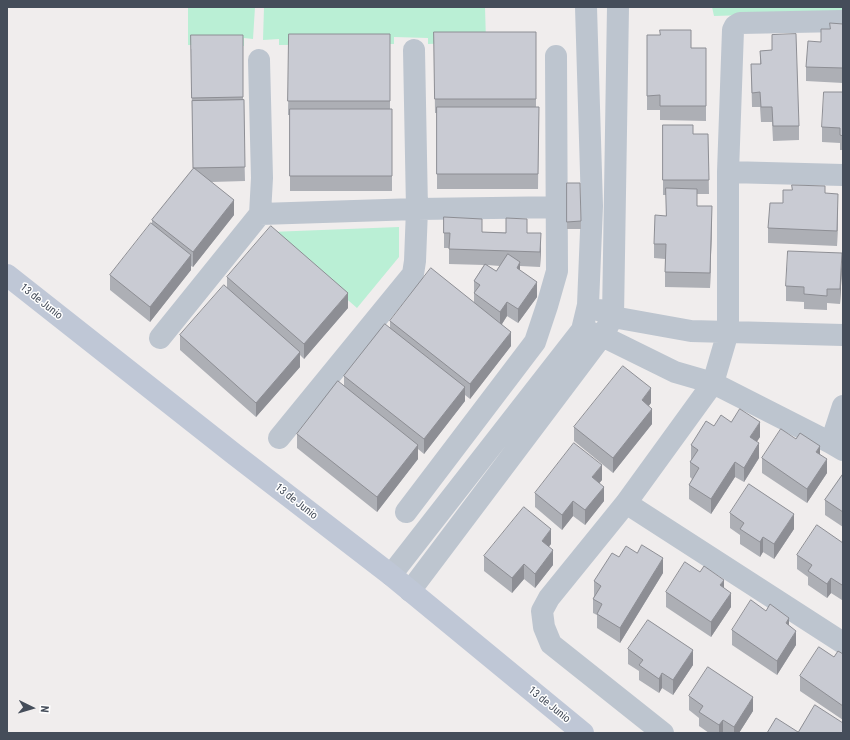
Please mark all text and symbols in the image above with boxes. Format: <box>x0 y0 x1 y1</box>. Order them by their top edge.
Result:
street label: 13 de Junio <box>17 281 65 323</box>
street label: 13 de Junio <box>272 481 320 523</box>
street label: 13 de Junio <box>525 684 573 726</box>
north arrow <box>12 688 52 728</box>
text: N <box>38 705 51 713</box>

